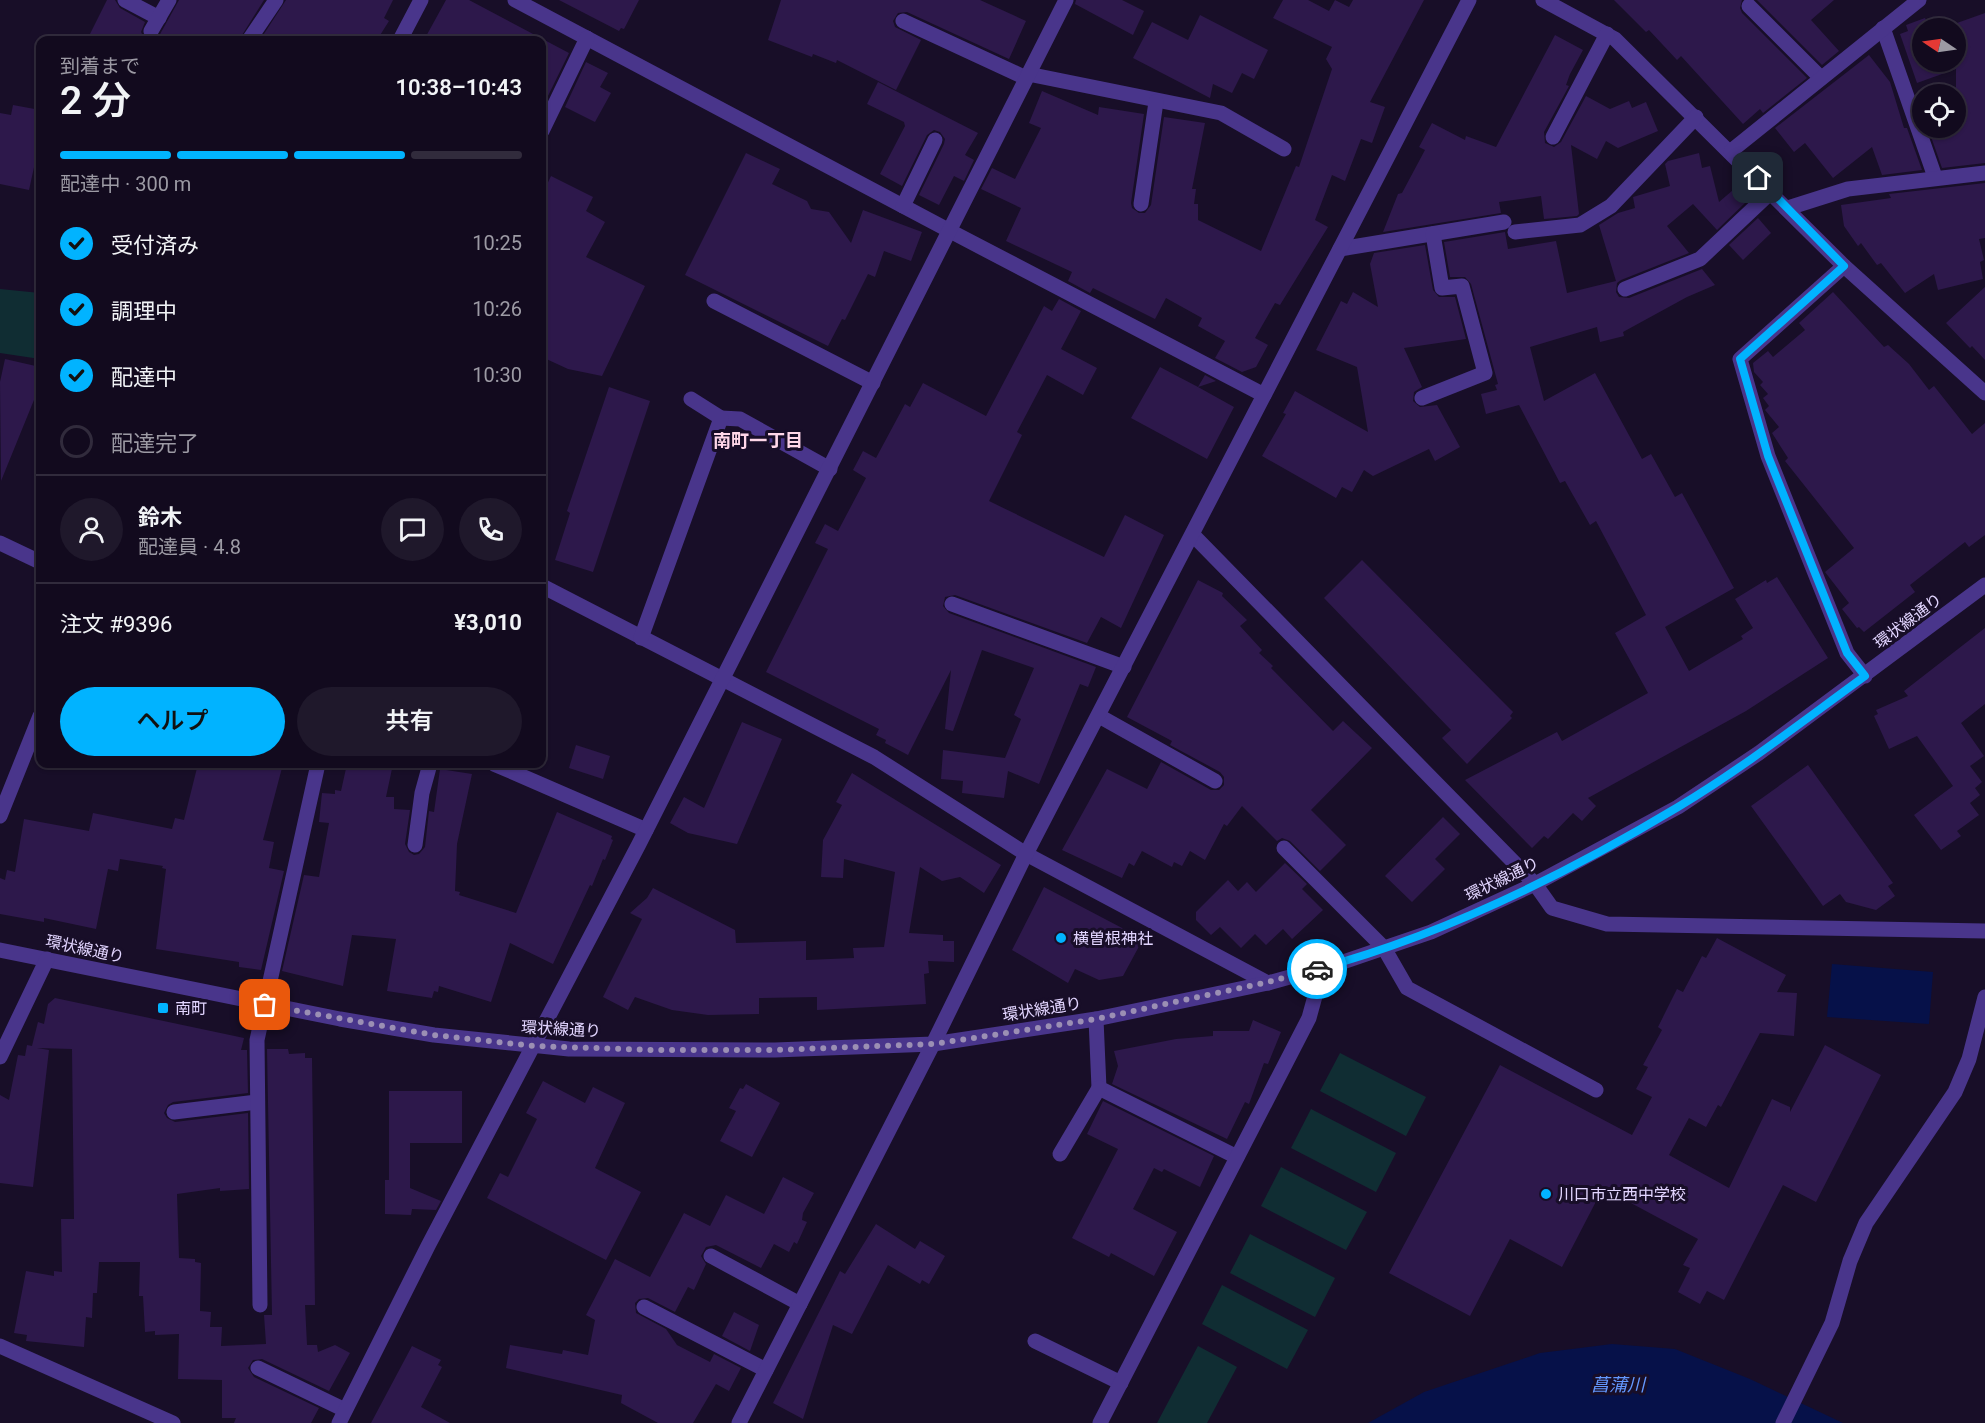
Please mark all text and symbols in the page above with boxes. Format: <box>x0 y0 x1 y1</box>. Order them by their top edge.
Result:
north arrow <box>1912 18 1966 72</box>
map controls <box>1912 18 1966 138</box>
text: 到着まで <box>60 54 140 78</box>
text: 10:38–10:43 <box>395 75 522 100</box>
text: 2 分 <box>60 78 131 124</box>
button: locate <box>1912 84 1966 138</box>
pin <box>1732 152 1783 203</box>
icon: home <box>1741 161 1774 194</box>
text: 配達中 · 300 m <box>60 172 191 196</box>
icon: check <box>60 227 93 260</box>
text: 10:25 <box>472 231 522 255</box>
text: 受付済み <box>111 233 199 258</box>
icon: check <box>60 293 93 326</box>
text: 10:26 <box>472 297 522 321</box>
text: 調理中 <box>111 299 177 324</box>
icon: check <box>60 359 93 392</box>
text: 10:30 <box>472 363 522 387</box>
text: 配達中 <box>111 365 177 390</box>
district label: 南町一丁目 <box>713 430 803 451</box>
text: 配達完了 <box>111 431 199 456</box>
button: person <box>60 498 123 561</box>
button: chat <box>381 498 444 561</box>
button: phone <box>459 498 522 561</box>
text: 鈴木 <box>138 505 182 530</box>
text: 配達員 · 4.8 <box>138 535 241 559</box>
street label: 環状線通り <box>1870 589 1946 653</box>
text: ¥3,010 <box>454 610 522 635</box>
text: 注文 #9396 <box>60 612 172 637</box>
button: ヘルプ <box>60 687 285 756</box>
button: 共有 <box>297 687 522 756</box>
street label: 環状線通り <box>1462 853 1542 905</box>
place label: 横曽根神社 <box>1073 929 1153 948</box>
street label: 環状線通り <box>44 931 126 967</box>
marker: 横曽根神社 <box>1054 931 1068 945</box>
courier <box>1287 939 1347 999</box>
icon: car <box>1301 953 1334 986</box>
pin <box>239 979 290 1030</box>
icon: bag <box>248 988 281 1021</box>
street label: 環状線通り <box>1001 993 1083 1025</box>
place label: 南町 <box>175 999 207 1018</box>
marker: 南町 <box>156 1001 170 1015</box>
street label: 環状線通り <box>521 1017 601 1041</box>
place label: 川口市立西中学校 <box>1558 1185 1686 1204</box>
marker: 川口市立西中学校 <box>1539 1187 1553 1201</box>
water label: 菖蒲川 <box>1591 1374 1647 1395</box>

